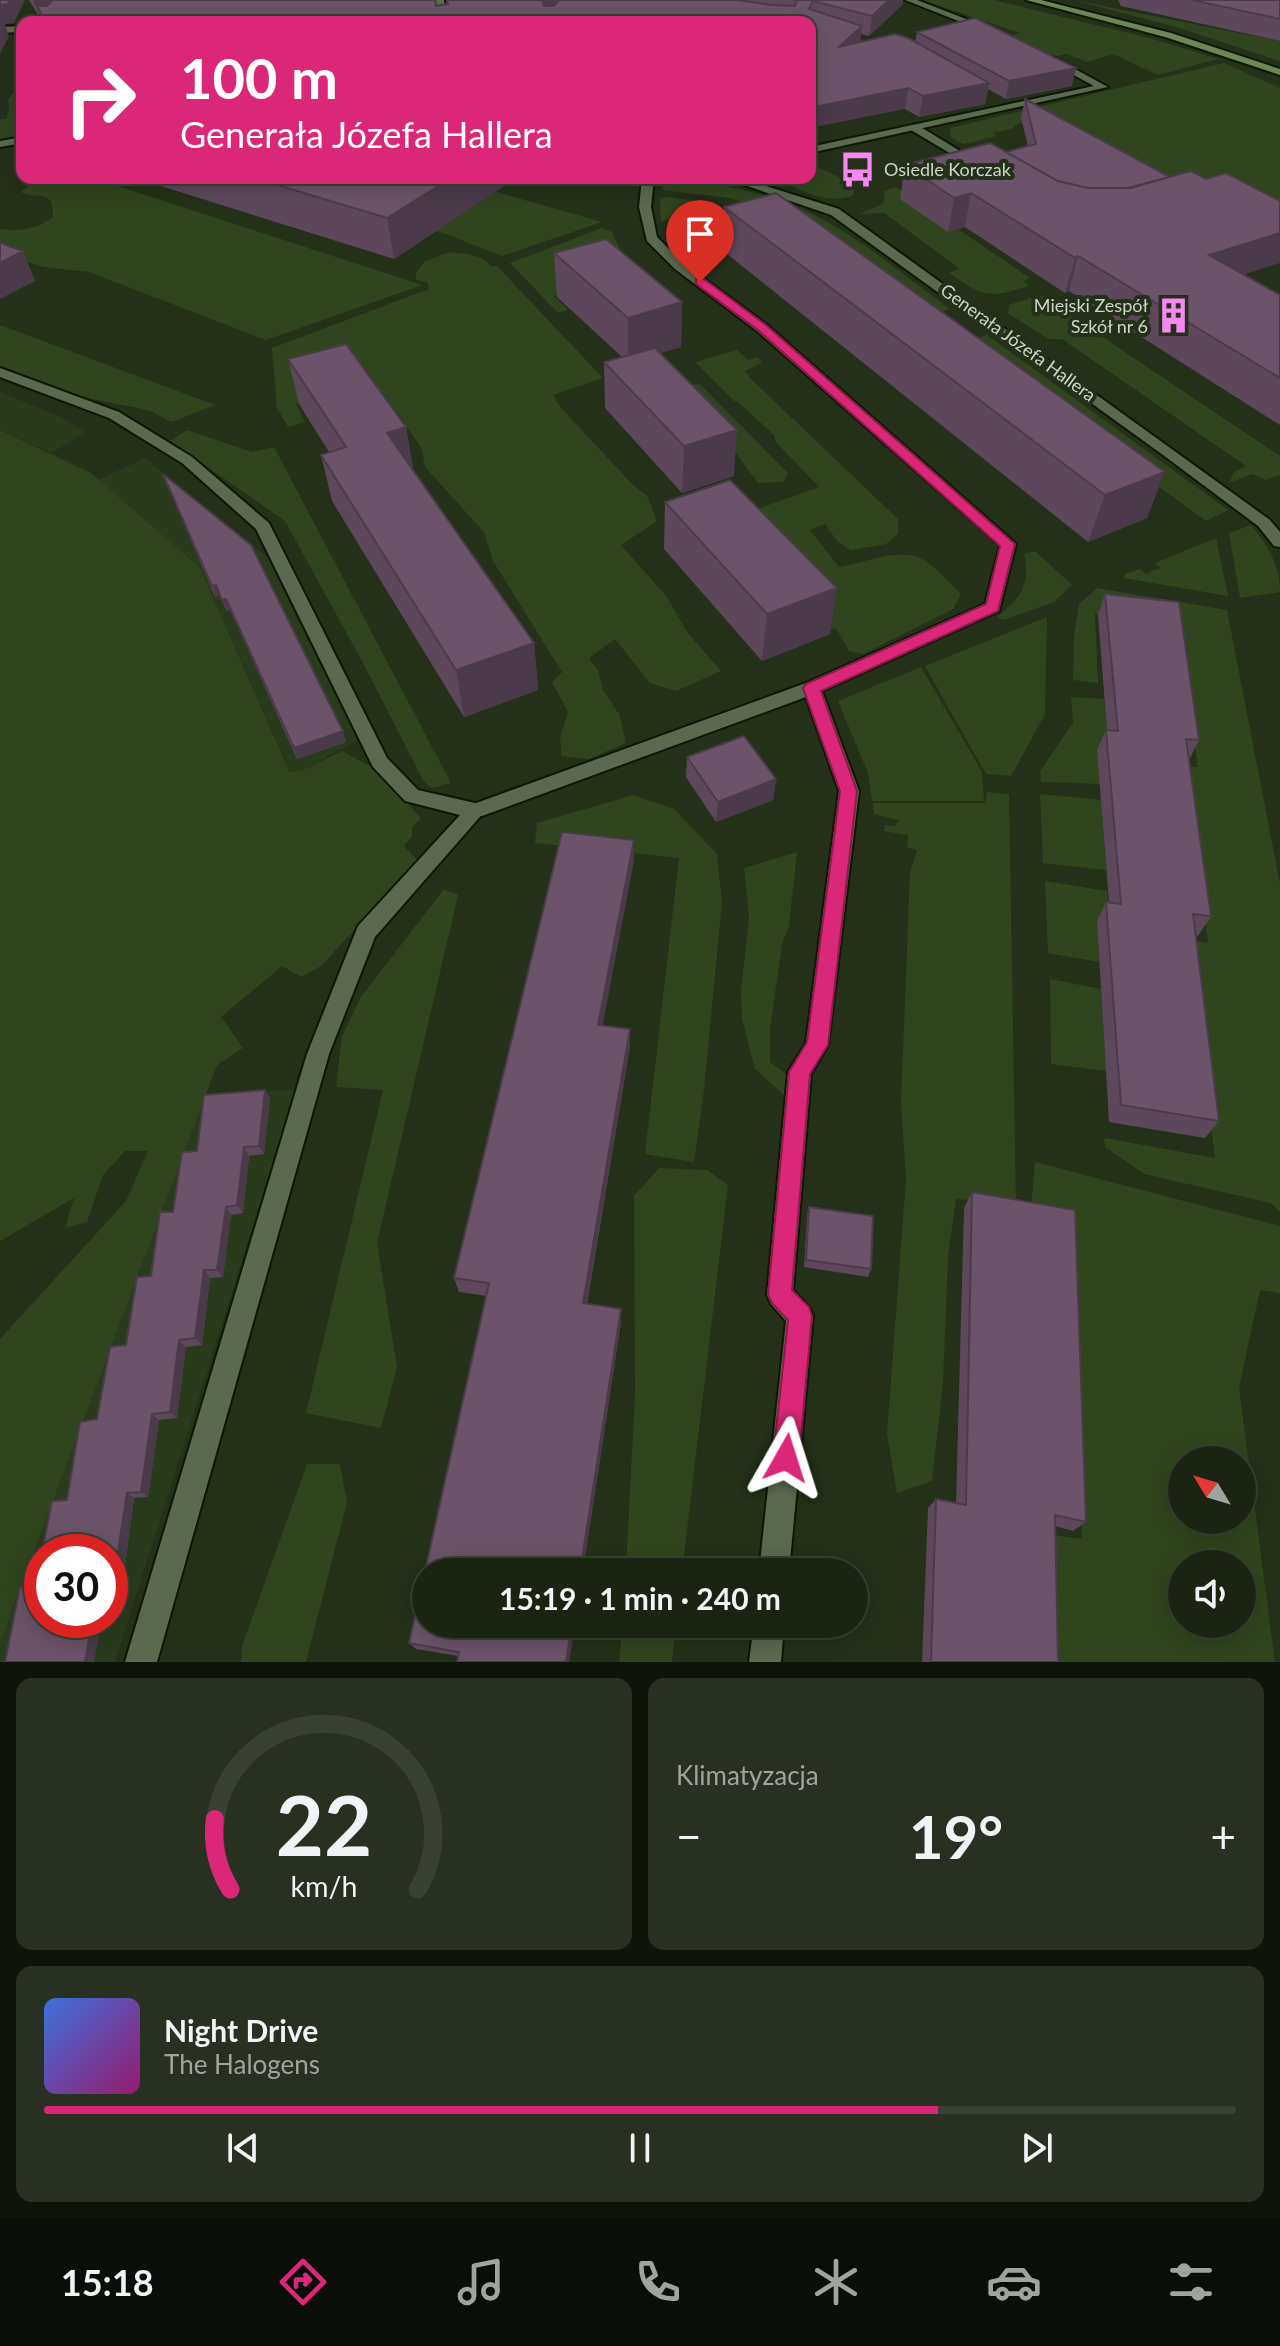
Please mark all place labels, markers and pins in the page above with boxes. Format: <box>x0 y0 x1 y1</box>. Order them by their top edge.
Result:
bus stop icon: Osiedle Korczak <box>839 151 877 189</box>
place label: Osiedle Korczak <box>884 158 1012 180</box>
pin <box>666 200 734 282</box>
place label: Miejski Zespół Szkół nr 6 <box>1034 294 1148 337</box>
building icon: Miejski Zespół Szkół nr 6 <box>1155 297 1193 335</box>

